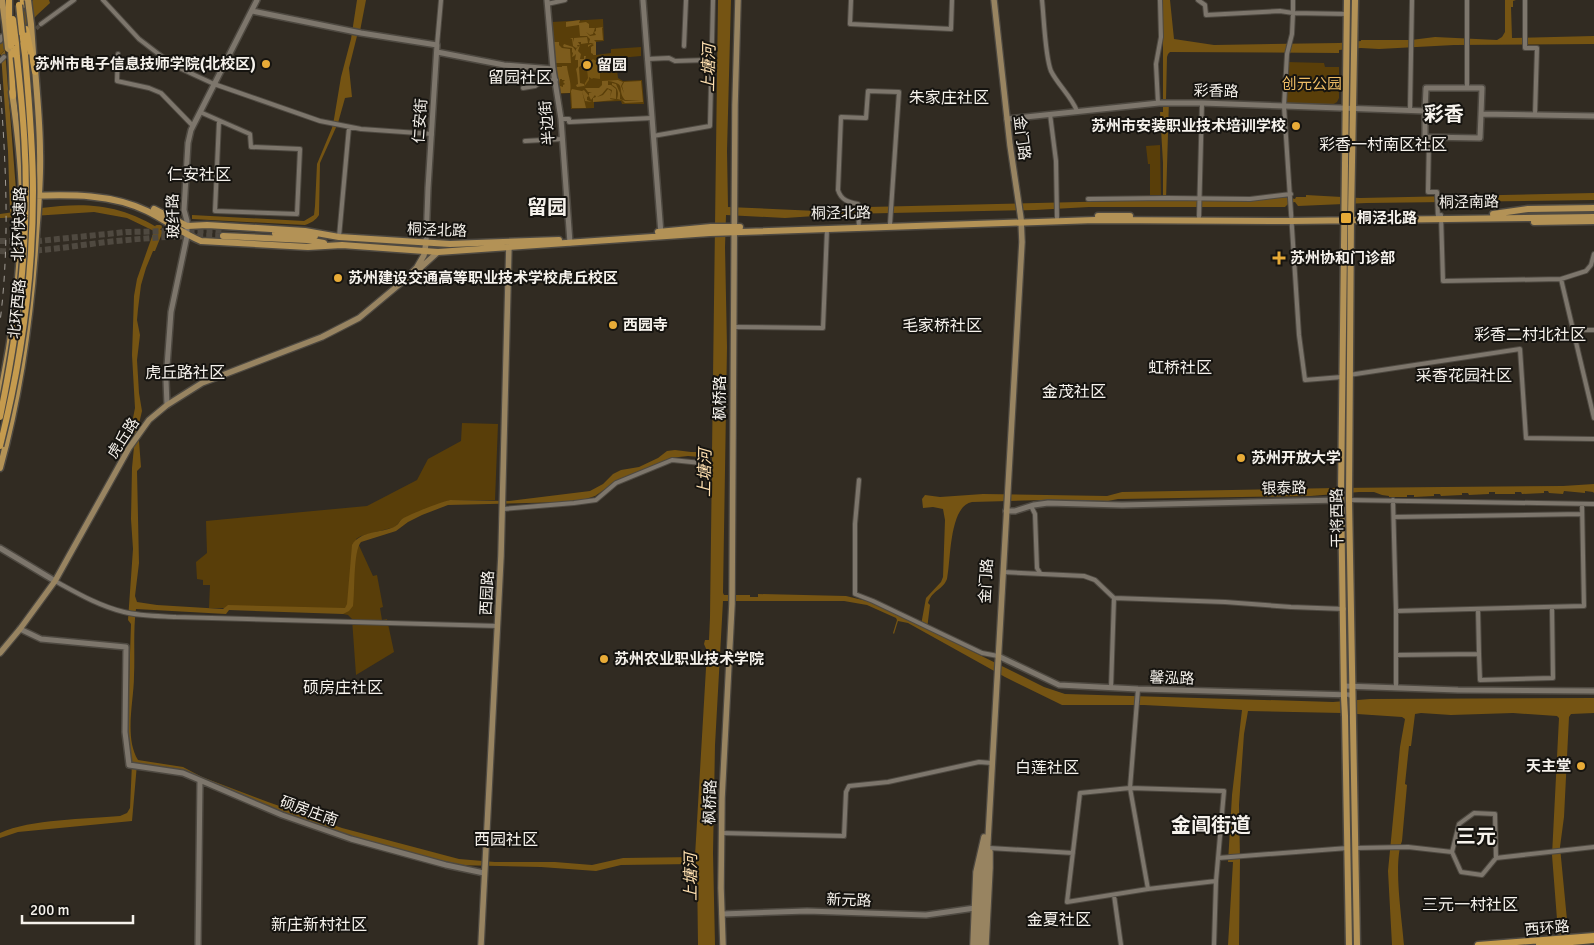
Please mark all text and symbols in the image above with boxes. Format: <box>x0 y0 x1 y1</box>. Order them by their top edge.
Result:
water label: 上塘河 <box>699 41 719 92</box>
place label: 苏州市电子信息技师学院(北校区) <box>35 55 256 73</box>
place label: 留园 <box>597 56 627 74</box>
marker: 苏州市电子信息技师学院(北校区) <box>260 58 272 70</box>
marker: 留园 <box>581 59 593 71</box>
district label: 留园社区 <box>488 68 552 88</box>
park label: 创元公园 <box>1282 75 1342 93</box>
street label: 彩香路 <box>1193 82 1239 100</box>
district label: 朱家庄社区 <box>909 88 989 108</box>
street label: 仁安街 <box>409 98 431 144</box>
street label: 半边街 <box>536 100 558 146</box>
district label: 彩香 <box>1424 102 1464 127</box>
street label: 金门路 <box>1010 115 1034 161</box>
place label: 苏州市安装职业技术培训学校 <box>1091 117 1286 135</box>
marker: 苏州市安装职业技术培训学校 <box>1290 120 1302 132</box>
district label: 彩香一村南区社区 <box>1319 135 1447 155</box>
district label: 仁安社区 <box>167 165 231 185</box>
street label: 北环快速路 <box>9 186 29 262</box>
street label: 桐泾南路 <box>1439 192 1499 212</box>
street label: 玻纤路 <box>164 193 182 239</box>
district label: 留园 <box>527 195 567 220</box>
street label: 桐泾北路 <box>811 203 871 223</box>
place label: 桐泾北路 <box>1357 209 1417 227</box>
marker: 桐泾北路 <box>1339 211 1353 225</box>
street label: 桐泾北路 <box>407 220 467 240</box>
place label: 苏州协和门诊部 <box>1290 249 1395 267</box>
marker: 苏州协和门诊部 <box>1272 251 1286 265</box>
place label: 苏州建设交通高等职业技术学校虎丘校区 <box>348 269 618 287</box>
marker: 苏州建设交通高等职业技术学校虎丘校区 <box>332 272 344 284</box>
street label: 北环西路 <box>5 278 29 340</box>
place label: 西园寺 <box>623 316 668 334</box>
district label: 毛家桥社区 <box>902 316 982 336</box>
marker: 西园寺 <box>607 319 619 331</box>
district label: 彩香二村北社区 <box>1474 325 1586 345</box>
district label: 虹桥社区 <box>1148 358 1212 378</box>
district label: 虎丘路社区 <box>145 363 225 383</box>
district label: 采香花园社区 <box>1416 366 1512 386</box>
street label: 枫桥路 <box>711 375 729 421</box>
district label: 金茂社区 <box>1042 382 1106 402</box>
street label: 虎丘路 <box>103 414 143 462</box>
water label: 上塘河 <box>695 446 715 497</box>
place label: 苏州开放大学 <box>1251 449 1341 467</box>
marker: 苏州开放大学 <box>1235 452 1247 464</box>
street label: 银泰路 <box>1261 479 1307 497</box>
street label: 干将西路 <box>1327 488 1347 548</box>
street label: 金门路 <box>976 558 996 604</box>
street label: 西园路 <box>477 570 497 616</box>
place label: 苏州农业职业技术学院 <box>614 650 764 668</box>
marker: 苏州农业职业技术学院 <box>598 653 610 665</box>
street label: 馨泓路 <box>1149 668 1195 688</box>
district label: 硕房庄社区 <box>303 678 383 698</box>
place label: 天主堂 <box>1526 757 1571 775</box>
district label: 白莲社区 <box>1015 758 1079 778</box>
marker: 天主堂 <box>1575 760 1587 772</box>
street label: 枫桥路 <box>700 779 720 825</box>
street label: 硕房庄南 <box>278 792 340 830</box>
district label: 金阊街道 <box>1171 813 1251 838</box>
district label: 三元 <box>1456 824 1496 849</box>
district label: 西园社区 <box>474 830 538 850</box>
water label: 上塘河 <box>681 850 701 901</box>
street label: 新元路 <box>826 890 872 910</box>
scale bar <box>22 892 134 924</box>
district label: 三元一村社区 <box>1422 895 1518 915</box>
text: 200 m <box>30 901 70 919</box>
district label: 金夏社区 <box>1027 910 1091 930</box>
district label: 新庄新村社区 <box>271 915 367 935</box>
street label: 西环路 <box>1524 917 1570 939</box>

